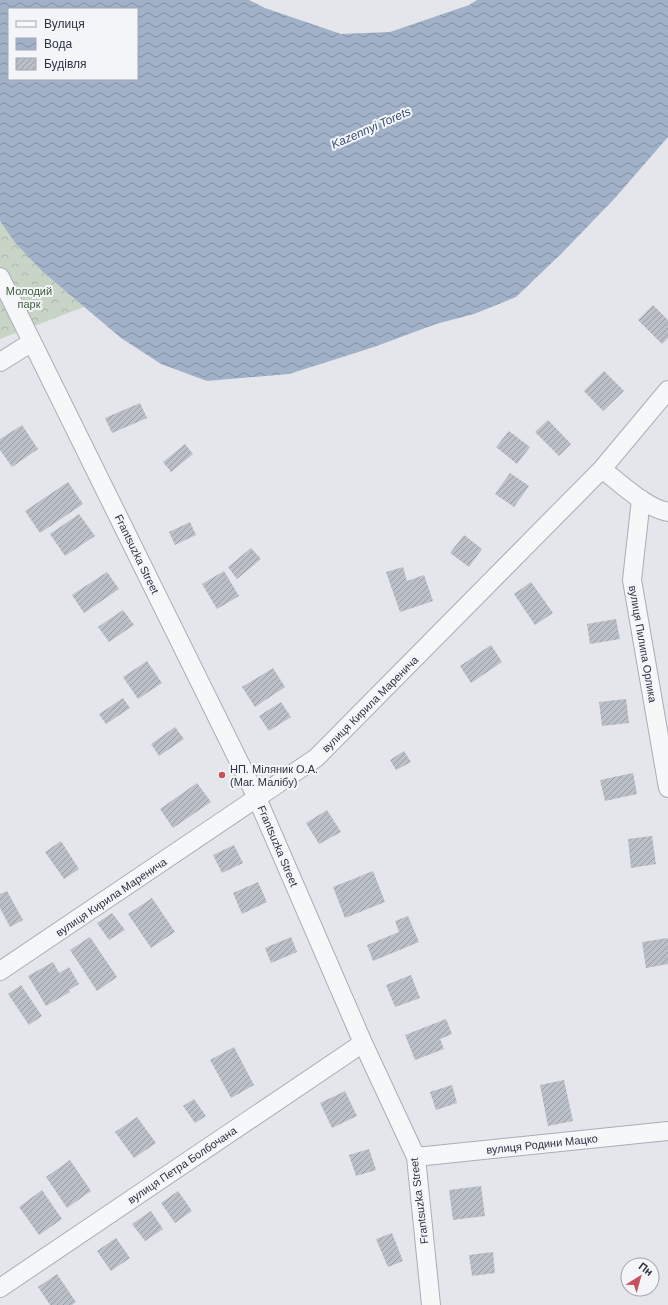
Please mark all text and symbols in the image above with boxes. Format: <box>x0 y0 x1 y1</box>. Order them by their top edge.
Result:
legend <box>8 8 138 80</box>
text: Вулиця <box>44 17 85 31</box>
text: Вода <box>44 37 72 51</box>
text: Будівля <box>44 57 86 71</box>
water label: Kazennyi Torets <box>329 104 413 152</box>
park label: Молодий парк <box>6 285 52 310</box>
street label: Frantsuzka Street <box>113 512 161 596</box>
street label: вулиця Пилипа Орлика <box>627 585 659 704</box>
street label: вулиця Кирила Маренича <box>319 653 421 755</box>
place label: НП. Міляник О.А. (Маг. Малібу) <box>230 763 318 788</box>
marker: НП. Міляник О.А. (Маг. Малібу) <box>217 770 227 780</box>
street label: Frantsuzka Street <box>256 804 300 888</box>
street label: вулиця Кирила Маренича <box>53 855 169 939</box>
street label: вулиця Петра Болбочана <box>125 1124 239 1206</box>
street label: вулиця Родини Мацко <box>486 1132 598 1156</box>
street label: Frantsuzka Street <box>408 1157 430 1245</box>
north arrow <box>620 1257 660 1297</box>
text: Пн <box>637 1260 655 1278</box>

